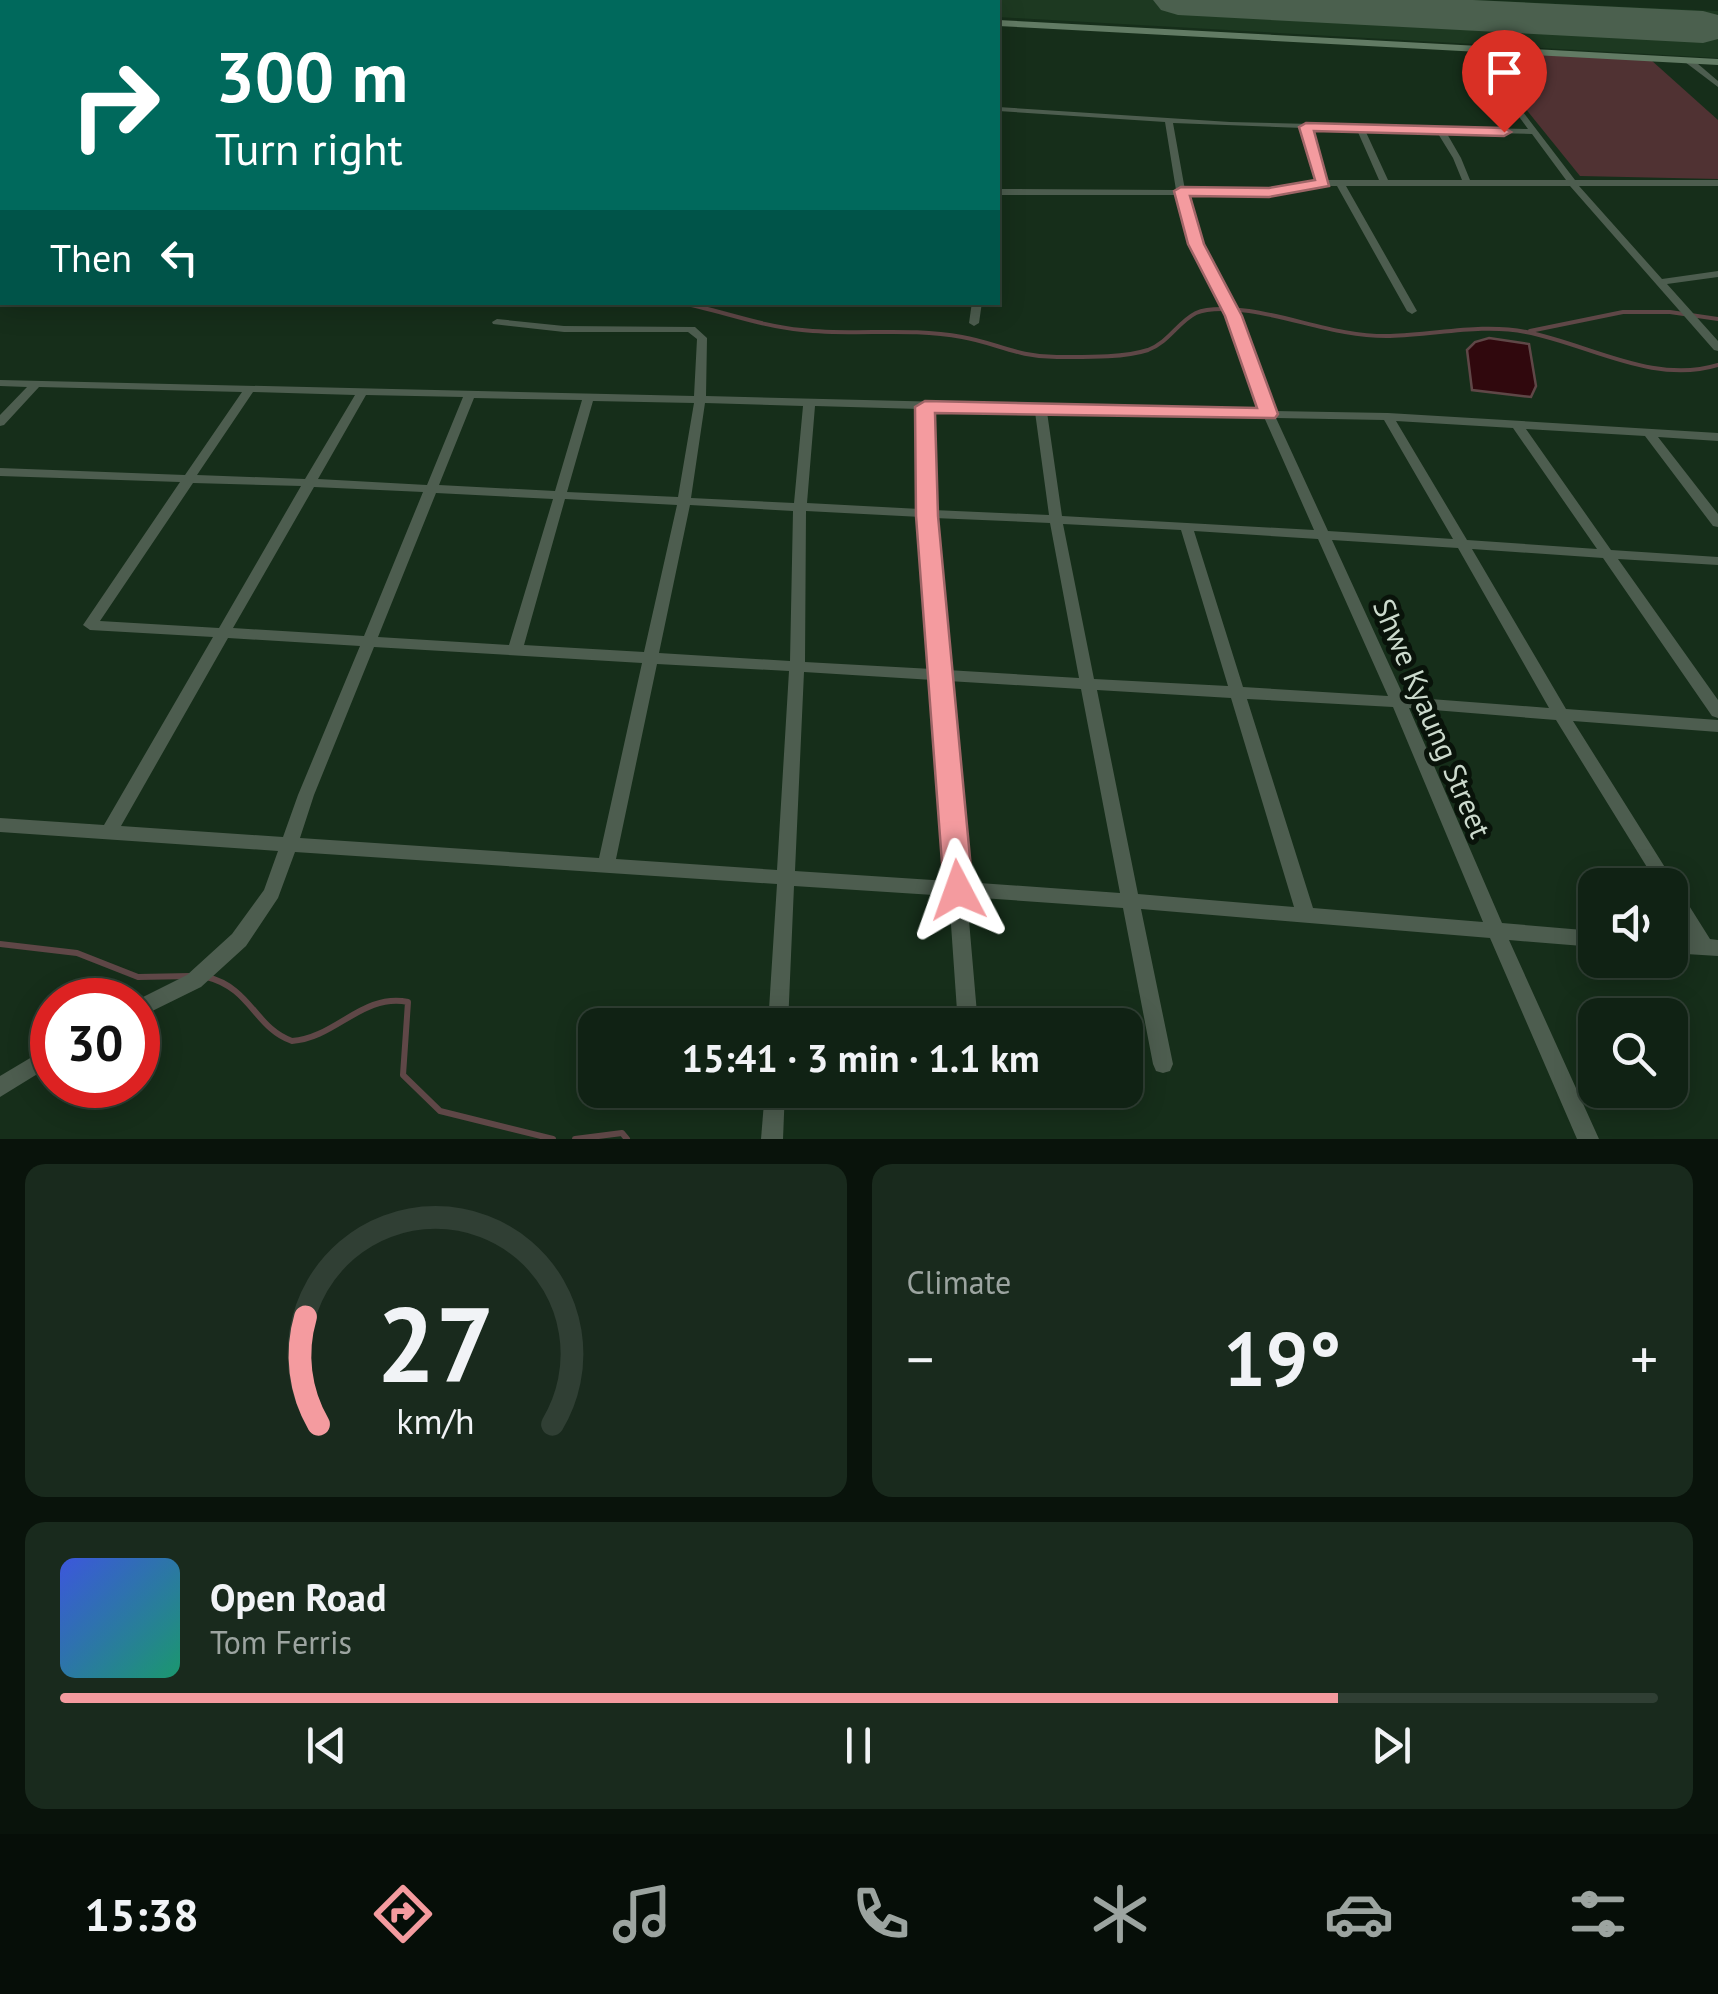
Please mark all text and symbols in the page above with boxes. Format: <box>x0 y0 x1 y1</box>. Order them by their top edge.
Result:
pin <box>1462 30 1547 133</box>
text: 300 m <box>215 31 408 121</box>
icon: right <box>50 40 180 170</box>
icon: arrive <box>1477 45 1532 100</box>
text: Turn right <box>215 119 403 177</box>
icon: left <box>152 230 207 285</box>
text: Then <box>50 233 132 282</box>
street label: Shwe Kyaung Street <box>1365 592 1501 844</box>
position arrow <box>906 838 1010 942</box>
map controls <box>1578 868 1688 1108</box>
button: sound <box>1578 868 1688 978</box>
speed limit sign: 30 <box>30 978 160 1108</box>
button: search <box>1578 998 1688 1108</box>
text: 15:41 · 3 min · 1.1 km <box>681 1033 1040 1082</box>
text: Climate <box>907 1261 1011 1303</box>
text: 27 <box>377 1276 495 1411</box>
text: 19° <box>1223 1310 1341 1407</box>
text: − <box>907 1323 934 1394</box>
text: + <box>1630 1323 1658 1394</box>
text: km/h <box>397 1398 475 1444</box>
text: Open Road <box>210 1572 386 1621</box>
text: Tom Ferris <box>210 1621 352 1663</box>
icon: previous <box>299 1718 354 1773</box>
icon: pause <box>831 1718 886 1773</box>
icon: next <box>1364 1718 1419 1773</box>
icon: directions <box>368 1879 438 1949</box>
icon: music <box>607 1879 677 1949</box>
icon: phone <box>846 1879 916 1949</box>
icon: climate <box>1085 1879 1155 1949</box>
icon: car <box>1324 1879 1394 1949</box>
icon: filters <box>1563 1879 1633 1949</box>
text: 15:38 <box>85 1885 199 1943</box>

